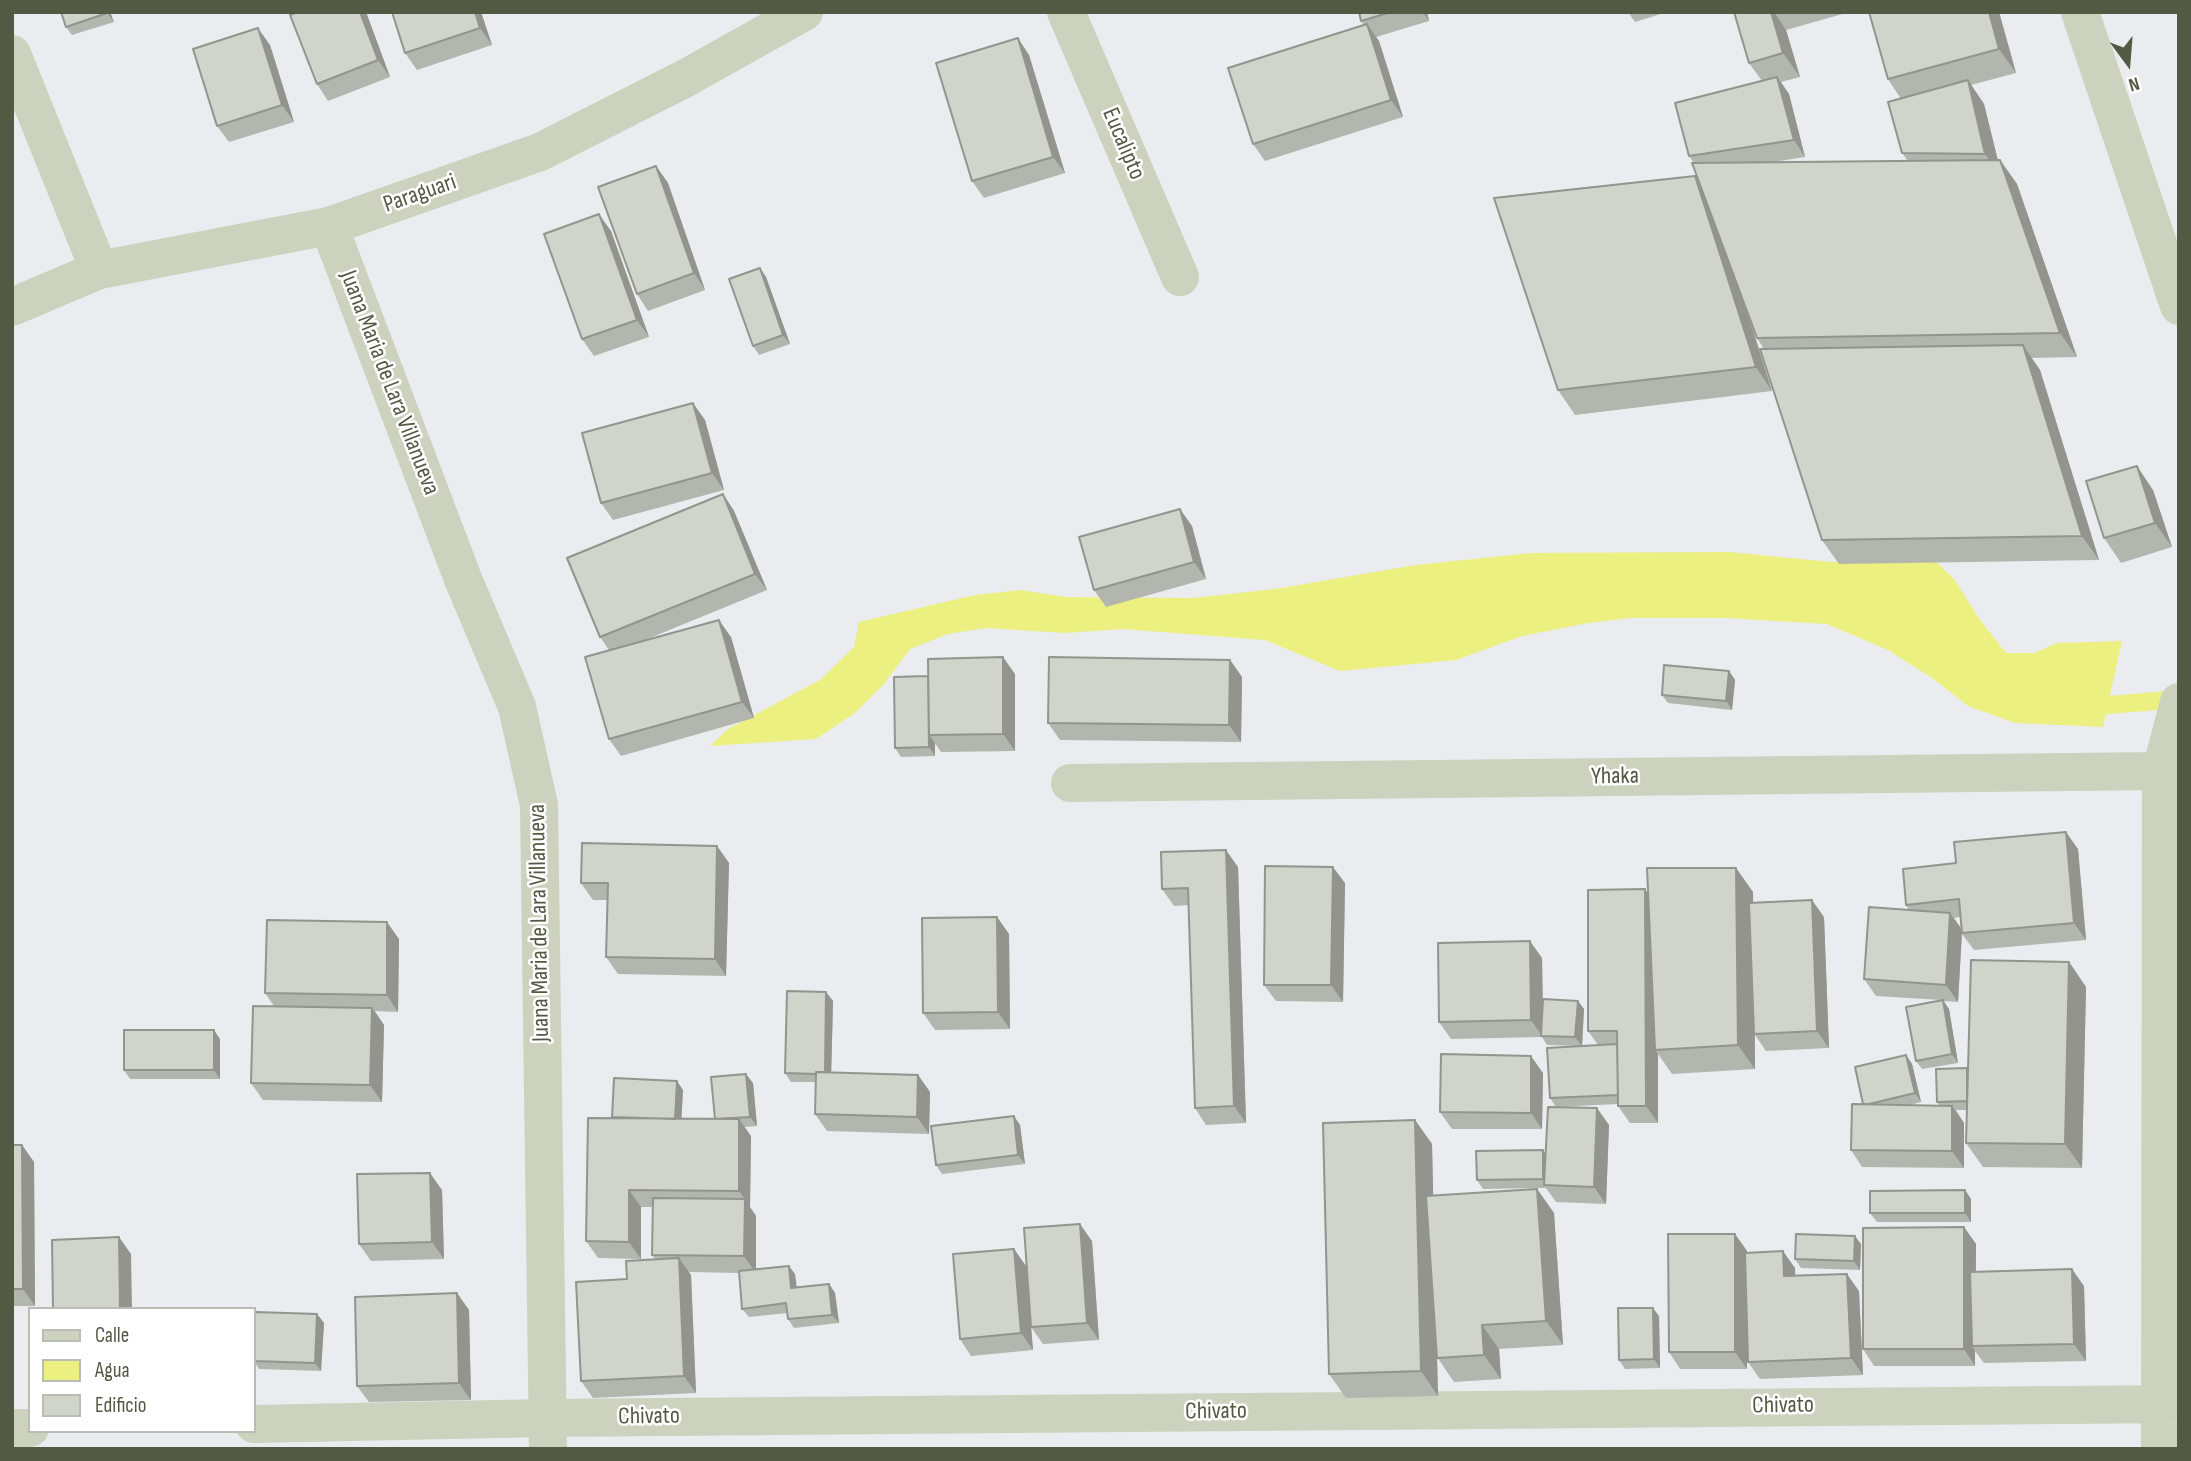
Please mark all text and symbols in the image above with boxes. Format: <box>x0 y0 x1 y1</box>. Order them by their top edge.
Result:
north arrow <box>2093 28 2163 98</box>
text: N <box>2126 71 2142 96</box>
street label: Eucalipto <box>1095 104 1151 184</box>
street label: Paraguari <box>380 168 460 220</box>
street label: Juana Maria de Lara Villanueva <box>333 267 445 499</box>
street label: Yhaka <box>1591 762 1639 792</box>
street label: Juana Maria de Lara Villanueva <box>524 804 556 1042</box>
legend <box>28 1307 256 1433</box>
text: Calle <box>95 1323 129 1348</box>
text: Agua <box>95 1358 130 1383</box>
street label: Chivato <box>1752 1391 1814 1421</box>
text: Edificio <box>95 1393 146 1418</box>
street label: Chivato <box>1185 1397 1247 1427</box>
street label: Chivato <box>618 1402 680 1432</box>

